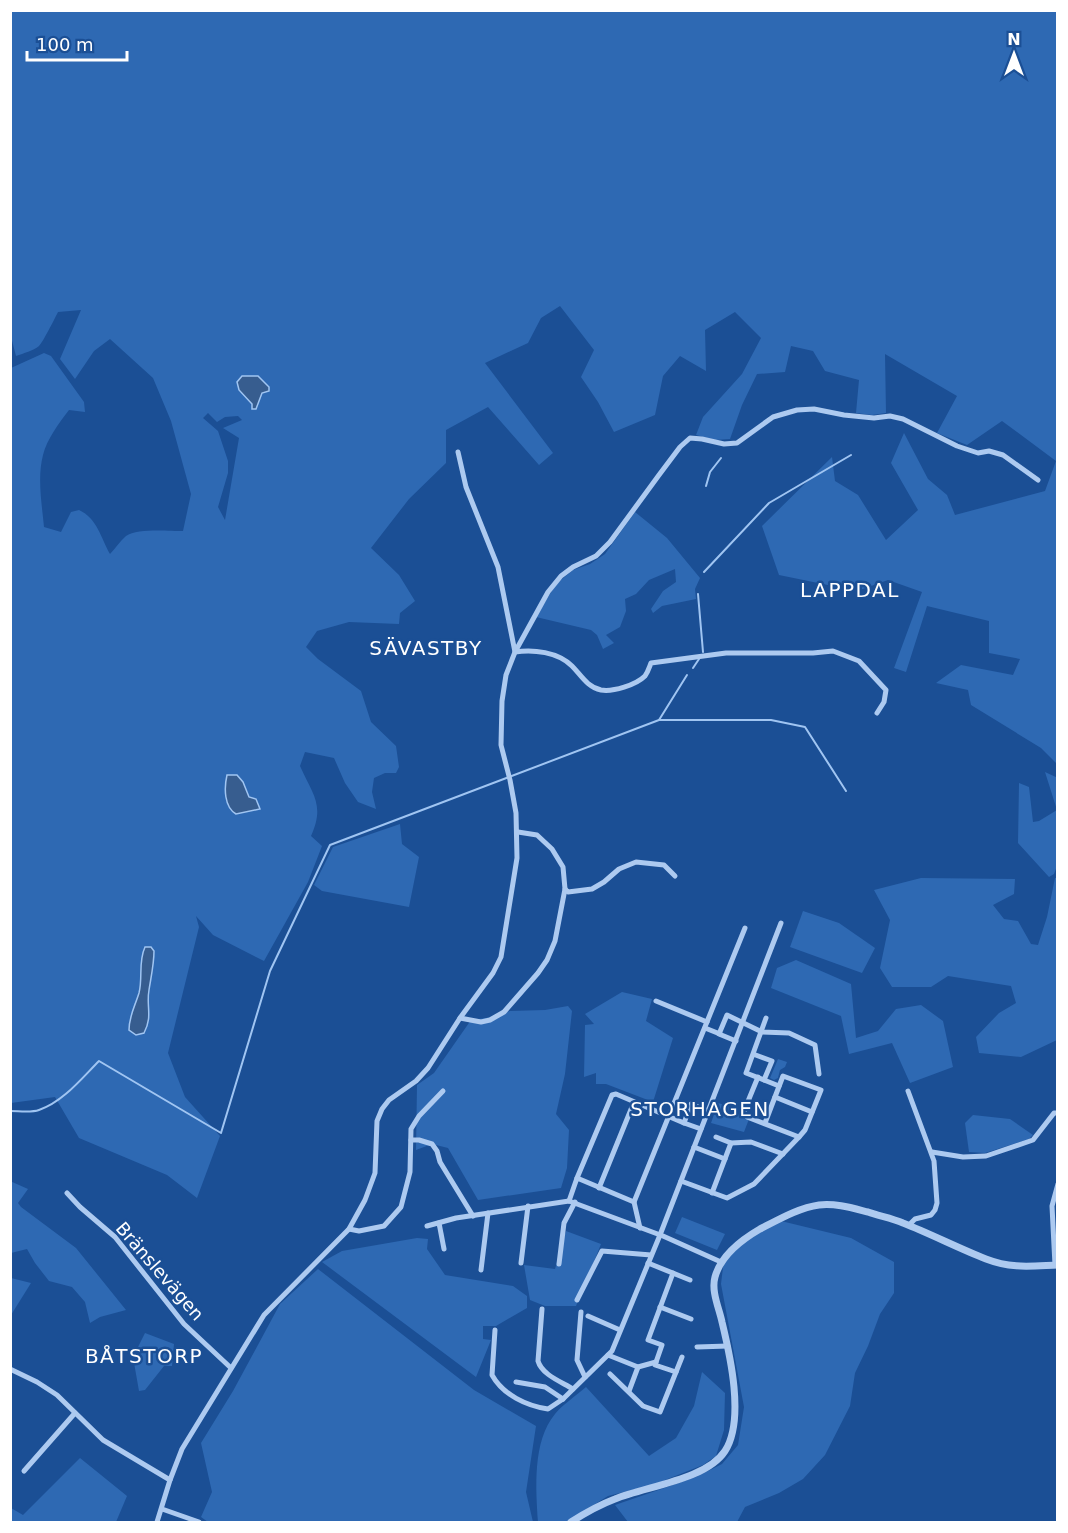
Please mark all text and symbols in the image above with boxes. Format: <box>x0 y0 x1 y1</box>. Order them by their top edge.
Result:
scale bar <box>27 24 128 62</box>
north arrow <box>984 24 1044 84</box>
text: N <box>1007 30 1021 49</box>
text: 100 m <box>36 34 94 55</box>
district label: LAPPDAL <box>800 578 900 602</box>
district label: SÄVASTBY <box>369 636 483 660</box>
district label: STORHAGEN <box>630 1097 770 1121</box>
street label: Bränslevägen <box>112 1218 208 1324</box>
district label: BÅTSTORP <box>85 1344 203 1368</box>

